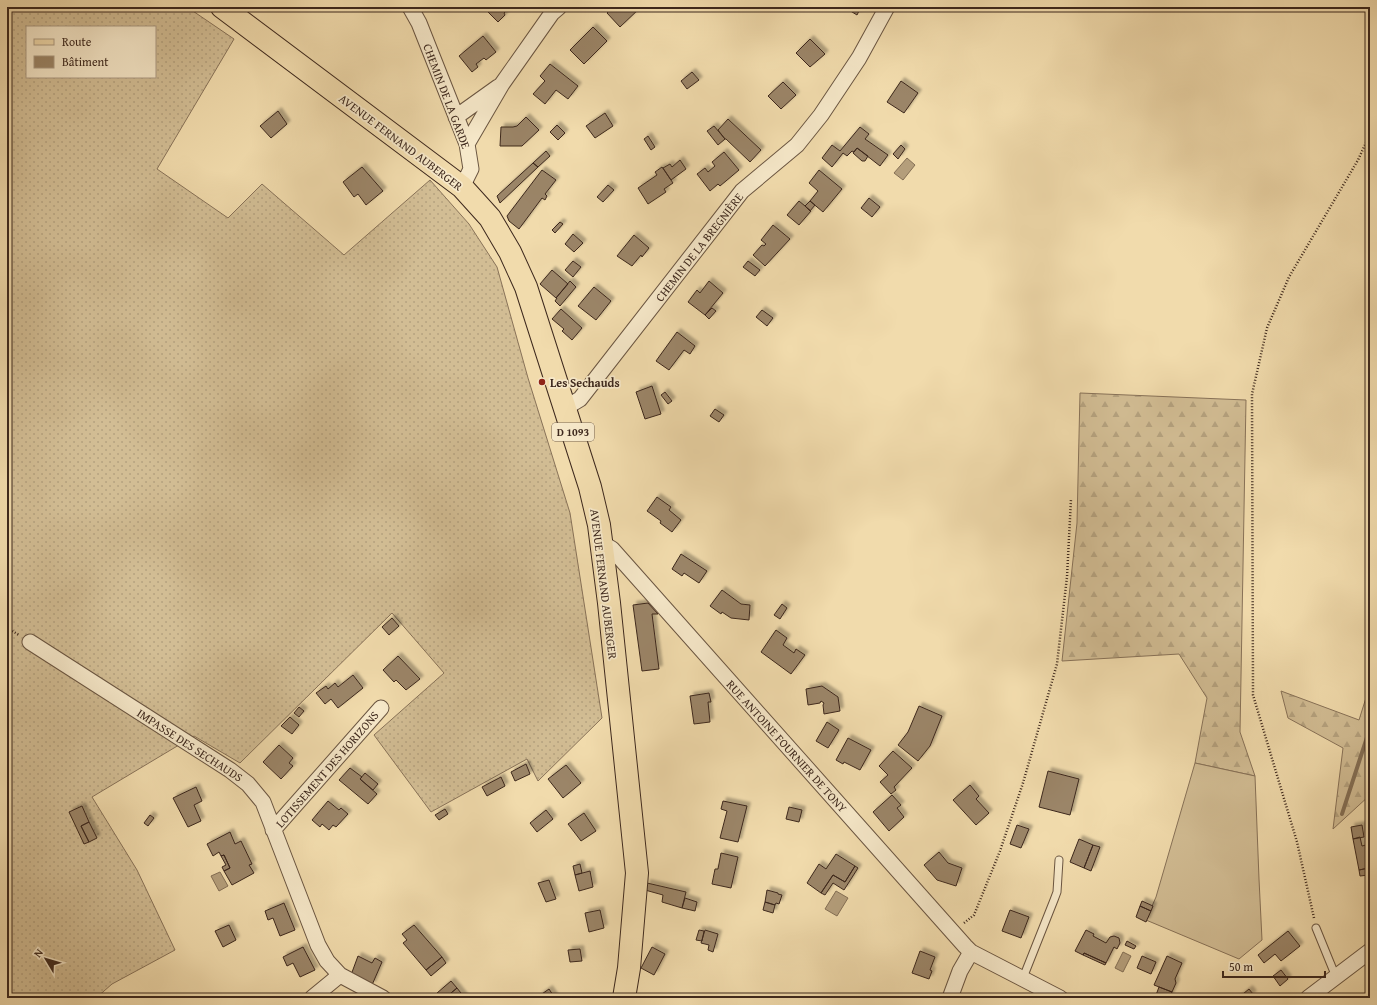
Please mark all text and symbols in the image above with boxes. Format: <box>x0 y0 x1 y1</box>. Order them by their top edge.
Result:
legend <box>26 26 156 78</box>
text: Route <box>62 33 92 50</box>
street label: CHEMIN DE LA GARDE <box>419 41 475 151</box>
text: Bâtiment <box>62 53 109 70</box>
street label: AVENUE FERNAND AUBERGER <box>336 90 466 194</box>
street label: CHEMIN DE LA BREGNIÈRE <box>651 189 747 305</box>
place label: Les Sechauds <box>550 374 620 391</box>
marker: Les Sechauds <box>537 377 547 387</box>
road number: D 1093 <box>552 423 594 441</box>
street label: AVENUE FERNAND AUBERGER <box>586 508 622 660</box>
street label: RUE ANTOINE FOURNIER DE TONY <box>723 676 851 816</box>
street label: IMPASSE DES SECHAUDS <box>134 704 246 786</box>
street label: LOTISSEMENT DES HORIZONS <box>272 707 383 831</box>
north arrow <box>26 939 66 979</box>
text: N <box>30 945 47 961</box>
scale bar <box>1223 953 1325 979</box>
text: 50 m <box>1229 958 1253 975</box>

